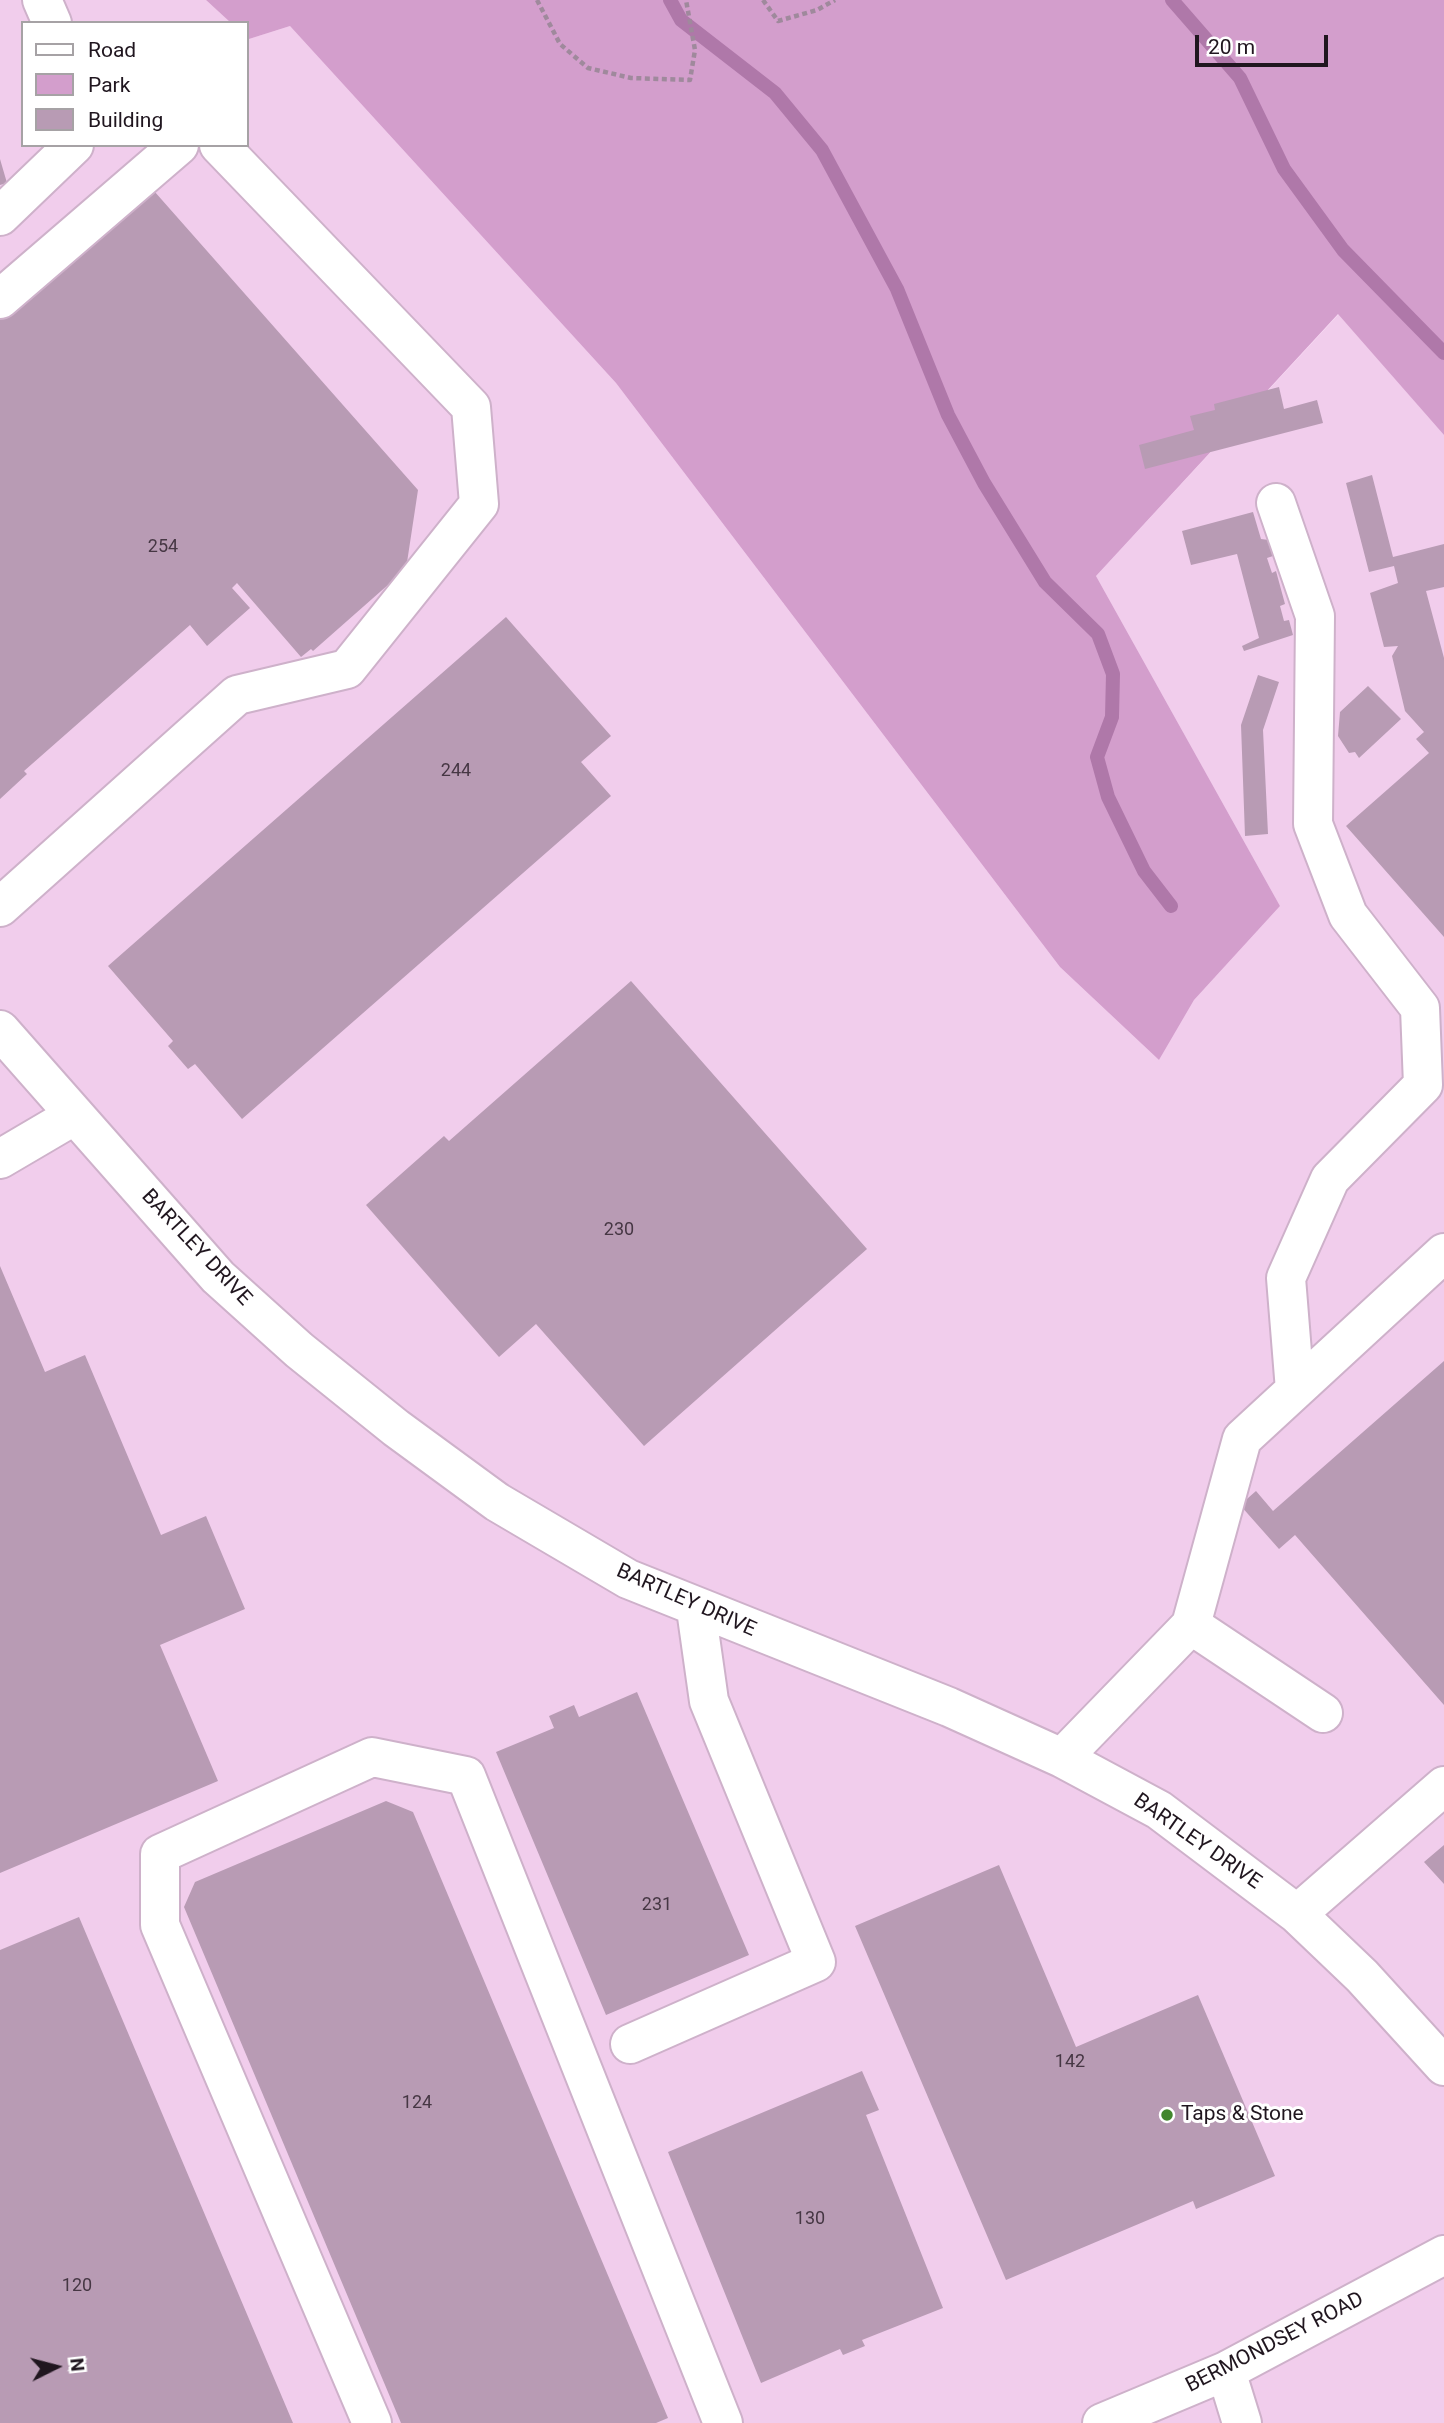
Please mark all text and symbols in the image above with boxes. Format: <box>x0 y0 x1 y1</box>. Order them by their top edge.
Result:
legend <box>21 21 248 147</box>
scale bar <box>1199 21 1332 65</box>
text: 20 m <box>1208 35 1255 59</box>
text: Road <box>88 38 136 62</box>
text: Park <box>88 73 130 97</box>
text: Building <box>88 108 163 132</box>
house number: 254 <box>148 536 178 558</box>
house number: 244 <box>441 760 471 782</box>
street label: BARTLEY DRIVE <box>136 1184 256 1312</box>
house number: 230 <box>604 1219 634 1241</box>
street label: BARTLEY DRIVE <box>612 1559 760 1643</box>
street label: BARTLEY DRIVE <box>1128 1789 1266 1895</box>
house number: 231 <box>642 1894 672 1916</box>
house number: 142 <box>1055 2051 1085 2073</box>
house number: 124 <box>402 2092 432 2114</box>
place label: Taps & Stone <box>1181 2102 1304 2128</box>
marker: Taps & Stone <box>1159 2107 1175 2123</box>
house number: 130 <box>795 2208 825 2230</box>
house number: 120 <box>62 2275 92 2297</box>
street label: BERMONDSEY ROAD <box>1182 2287 1368 2399</box>
north arrow <box>21 2332 91 2402</box>
text: N <box>65 2357 90 2373</box>

